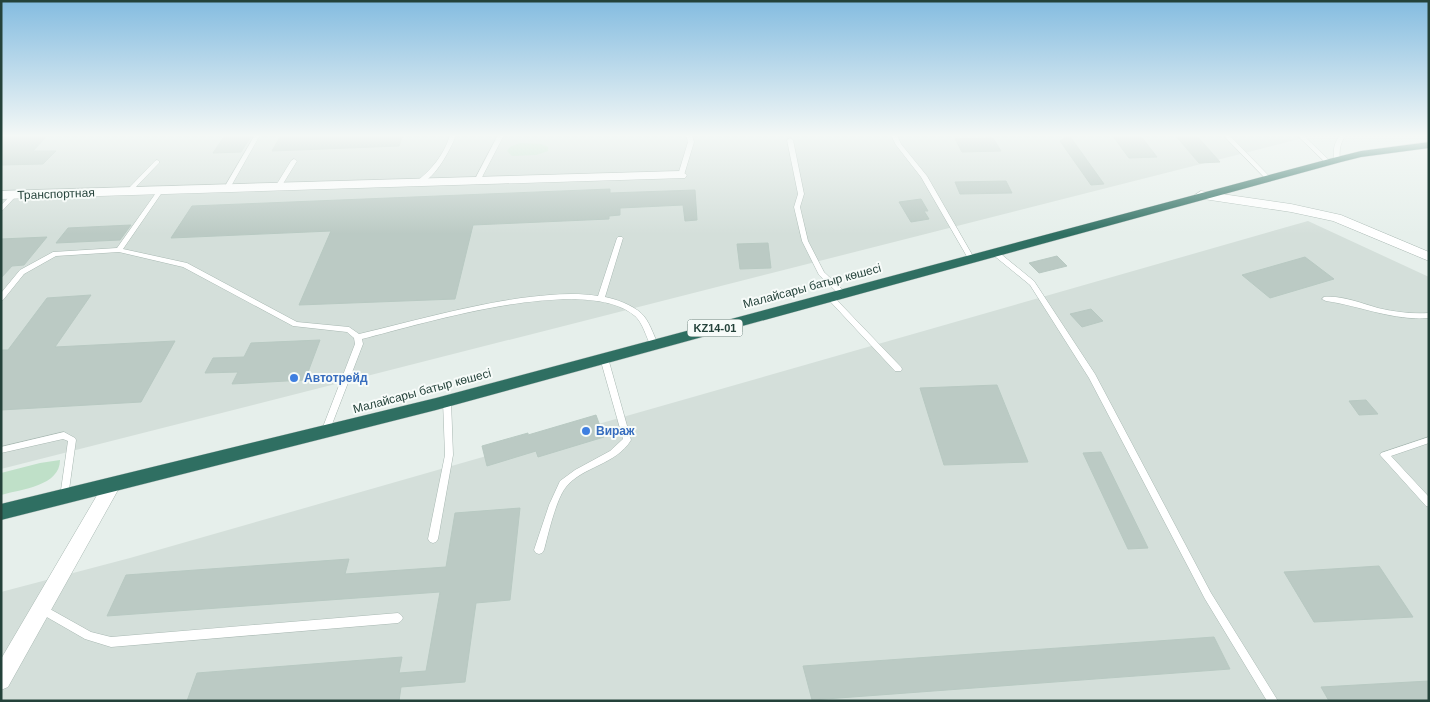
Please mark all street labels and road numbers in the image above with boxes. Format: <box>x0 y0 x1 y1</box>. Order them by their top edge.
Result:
street label: Транспортная <box>17 186 95 202</box>
street label: Малайсары батыр көшесі <box>741 261 883 311</box>
road number: KZ14-01 <box>688 319 742 336</box>
street label: Малайсары батыр көшесі <box>351 366 493 416</box>

